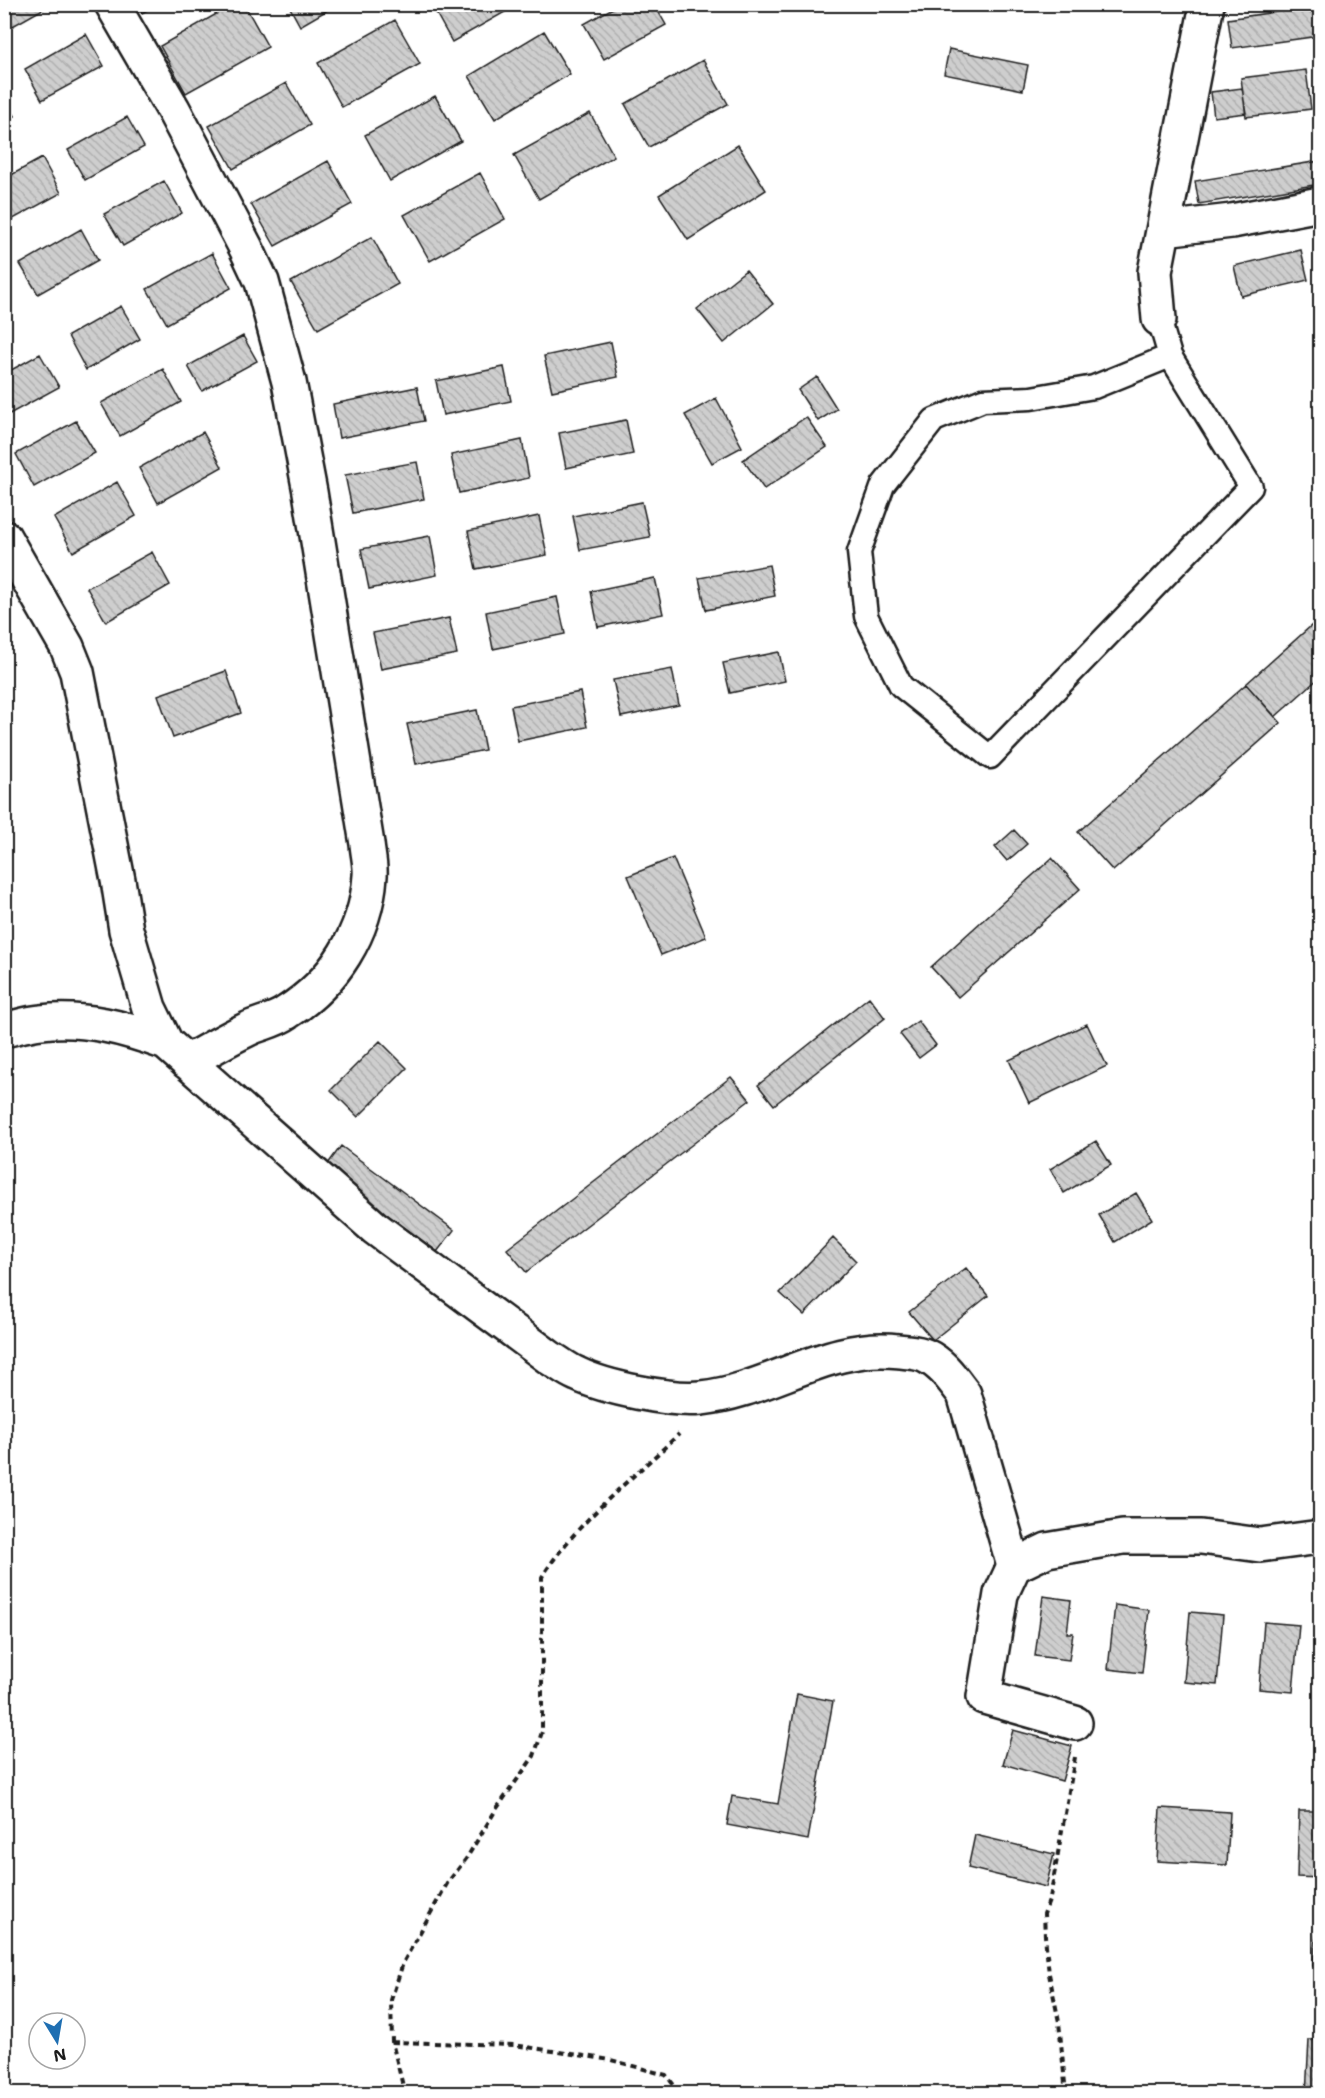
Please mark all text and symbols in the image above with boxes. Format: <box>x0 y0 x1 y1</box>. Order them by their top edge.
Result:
north arrow <box>27 2011 87 2071</box>
text: N <box>52 2044 68 2067</box>

